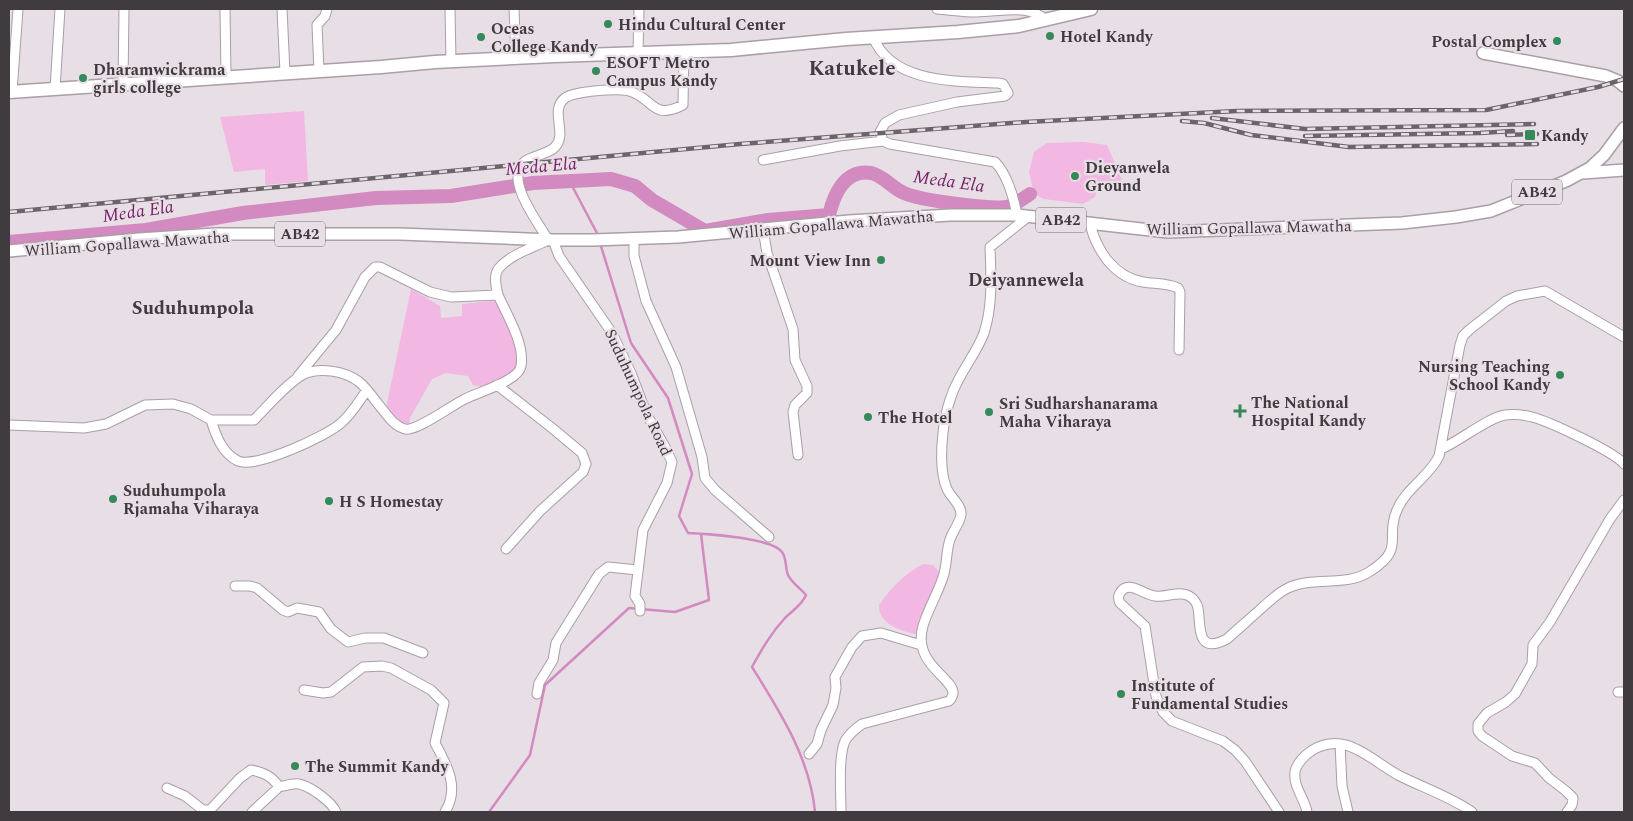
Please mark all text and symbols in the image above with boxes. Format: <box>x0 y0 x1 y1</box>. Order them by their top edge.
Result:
place label: Hindu Cultural Center <box>618 13 786 37</box>
place label: Oceas College Kandy <box>491 17 599 59</box>
marker: Hindu Cultural Center <box>602 18 614 30</box>
place label: Hotel Kandy <box>1060 25 1154 49</box>
marker: Hotel Kandy <box>1044 30 1056 42</box>
place label: Postal Complex <box>1431 30 1547 54</box>
marker: Oceas College Kandy <box>475 31 487 43</box>
marker: Postal Complex <box>1551 35 1563 47</box>
place label: ESOFT Metro Campus Kandy <box>606 51 719 93</box>
district label: Katukele <box>808 53 896 85</box>
place label: Dharamwickrama girls college <box>93 58 226 100</box>
marker: ESOFT Metro Campus Kandy <box>590 65 602 77</box>
marker: Dharamwickrama girls college <box>77 72 89 84</box>
place label: Kandy <box>1541 124 1590 148</box>
marker: Kandy <box>1523 128 1537 142</box>
water label: Meda Ela <box>504 150 578 183</box>
place label: Dieyanwela Ground <box>1085 156 1171 198</box>
water label: Meda Ela <box>911 163 986 200</box>
marker: Dieyanwela Ground <box>1069 170 1081 182</box>
road number: AB42 <box>1512 180 1562 204</box>
water label: Meda Ela <box>101 193 176 230</box>
street label: William Gopallawa Mawatha <box>728 204 935 246</box>
road number: AB42 <box>1036 208 1086 232</box>
street label: William Gopallawa Mawatha <box>1146 214 1352 242</box>
road number: AB42 <box>275 222 325 246</box>
street label: William Gopallawa Mawatha <box>24 225 230 263</box>
place label: Mount View Inn <box>749 249 871 273</box>
marker: Mount View Inn <box>875 254 887 266</box>
district label: Deiyannewela <box>968 267 1085 294</box>
district label: Suduhumpola <box>132 294 254 323</box>
street label: Suduhumpola Road <box>598 325 678 460</box>
place label: Nursing Teaching School Kandy <box>1418 355 1551 397</box>
marker: Nursing Teaching School Kandy <box>1554 369 1566 381</box>
place label: The National Hospital Kandy <box>1251 391 1367 433</box>
place label: Sri Sudharshanarama Maha Viharaya <box>999 392 1159 434</box>
marker: The National Hospital Kandy <box>1233 404 1247 418</box>
place label: The Hotel <box>878 406 952 430</box>
marker: Sri Sudharshanarama Maha Viharaya <box>983 406 995 418</box>
marker: The Hotel <box>862 411 874 423</box>
place label: Suduhumpola Rjamaha Viharaya <box>123 479 260 521</box>
place label: H S Homestay <box>339 490 444 514</box>
marker: Suduhumpola Rjamaha Viharaya <box>107 493 119 505</box>
marker: H S Homestay <box>323 495 335 507</box>
place label: Institute of Fundamental Studies <box>1131 674 1288 716</box>
marker: Institute of Fundamental Studies <box>1115 688 1127 700</box>
place label: The Summit Kandy <box>305 755 450 779</box>
marker: The Summit Kandy <box>289 760 301 772</box>

